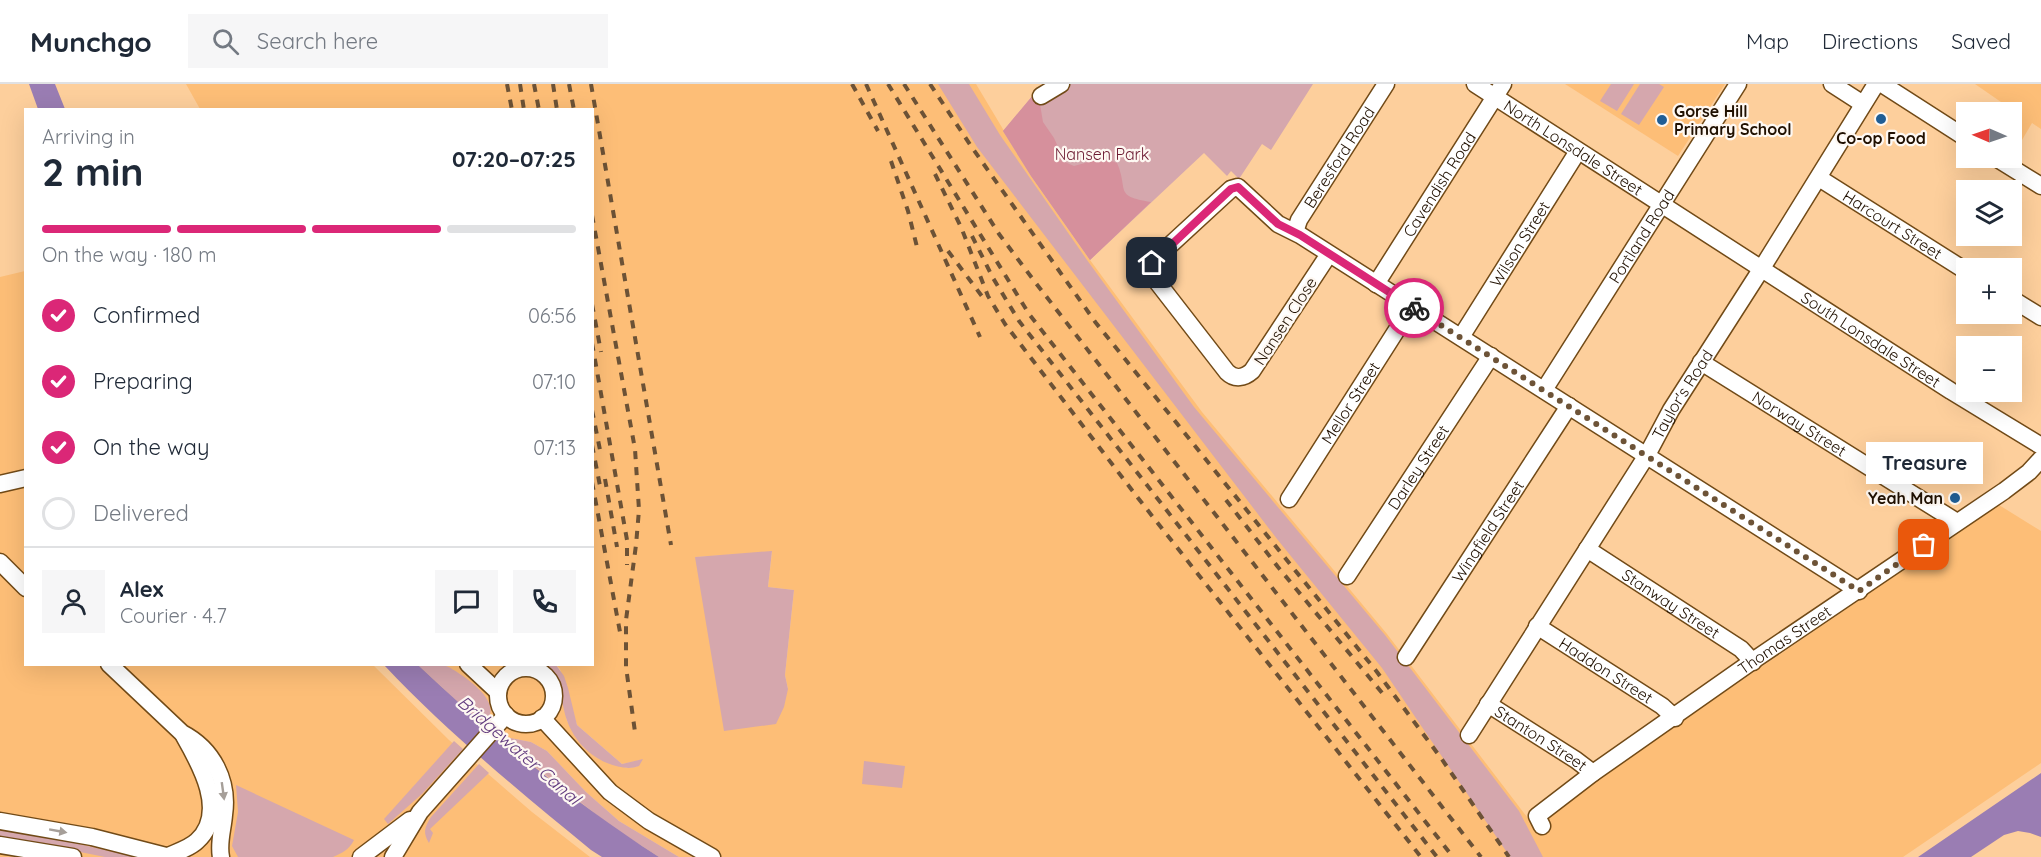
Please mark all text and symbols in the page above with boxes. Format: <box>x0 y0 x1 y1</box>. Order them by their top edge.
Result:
search box <box>188 14 608 68</box>
text: Munchgo <box>30 24 152 59</box>
icon: search <box>209 25 242 58</box>
text: Search here <box>257 27 378 55</box>
text: Map <box>1746 28 1789 54</box>
text: Directions <box>1822 28 1918 54</box>
text: Saved <box>1951 28 2011 54</box>
street label: North Lonsdale Street <box>1500 95 1647 200</box>
place label: Gorse Hill Primary School <box>1674 101 1792 139</box>
north arrow <box>1956 102 2022 168</box>
map controls <box>1956 102 2022 402</box>
street label: Beresford Road <box>1299 103 1379 212</box>
marker: Co-op Food <box>1874 112 1888 126</box>
marker: Gorse Hill Primary School <box>1655 113 1669 127</box>
text: Arriving in <box>42 124 135 149</box>
street label: Cavendish Road <box>1399 128 1480 241</box>
place label: Co-op Food <box>1836 128 1926 148</box>
park label: Nansen Park <box>1055 144 1149 164</box>
text: 07:20–07:25 <box>452 145 576 173</box>
text: 2 min <box>42 147 144 196</box>
button: layers <box>1956 180 2022 246</box>
street label: Portland Road <box>1604 186 1679 287</box>
street label: Harcourt Street <box>1839 186 1946 263</box>
street label: Wilson Street <box>1485 197 1554 290</box>
pin <box>1126 237 1177 288</box>
text: On the way · 180 m <box>42 242 216 267</box>
icon: home <box>1135 246 1168 279</box>
button: + <box>1956 258 2022 324</box>
street label: Nansen Close <box>1249 273 1321 369</box>
courier <box>1384 278 1444 338</box>
street label: South Lonsdale Street <box>1797 287 1944 392</box>
icon: bike <box>1398 292 1431 325</box>
icon: check <box>42 299 75 332</box>
text: Confirmed <box>93 301 200 329</box>
text: 06:56 <box>528 303 576 328</box>
button: − <box>1956 336 2022 402</box>
street label: Taylor's Road <box>1647 346 1717 442</box>
street label: Mellor Street <box>1317 358 1384 448</box>
icon: check <box>42 365 75 398</box>
text: Preparing <box>93 367 193 395</box>
text: 07:10 <box>532 369 576 394</box>
street label: Norway Street <box>1749 387 1850 460</box>
street label: Darley Street <box>1383 421 1453 513</box>
icon: check <box>42 431 75 464</box>
text: On the way <box>93 433 209 461</box>
text: 07:13 <box>533 435 576 460</box>
callout: Treasure <box>1866 443 1982 485</box>
text: Treasure <box>1882 450 1967 475</box>
street label: Wingfield Street <box>1447 476 1528 586</box>
place label: Yeah Man <box>1868 488 1943 508</box>
marker: Yeah Man <box>1948 491 1962 505</box>
text: Delivered <box>93 499 189 527</box>
pin <box>1898 519 1949 570</box>
icon: bag <box>1907 528 1940 561</box>
street label: Stanway Street <box>1618 564 1723 642</box>
button: person <box>42 570 105 633</box>
button: chat <box>435 570 498 633</box>
button: phone <box>513 570 576 633</box>
text: Alex <box>120 575 163 603</box>
street label: Thomas Street <box>1734 601 1835 678</box>
text: Courier · 4.7 <box>120 603 227 628</box>
street label: Haddon Street <box>1555 633 1657 708</box>
water label: Bridgewater Canal <box>453 690 586 811</box>
street label: Stanton Street <box>1491 701 1591 775</box>
one-way arrow <box>218 781 227 800</box>
one-way arrow <box>48 827 67 836</box>

